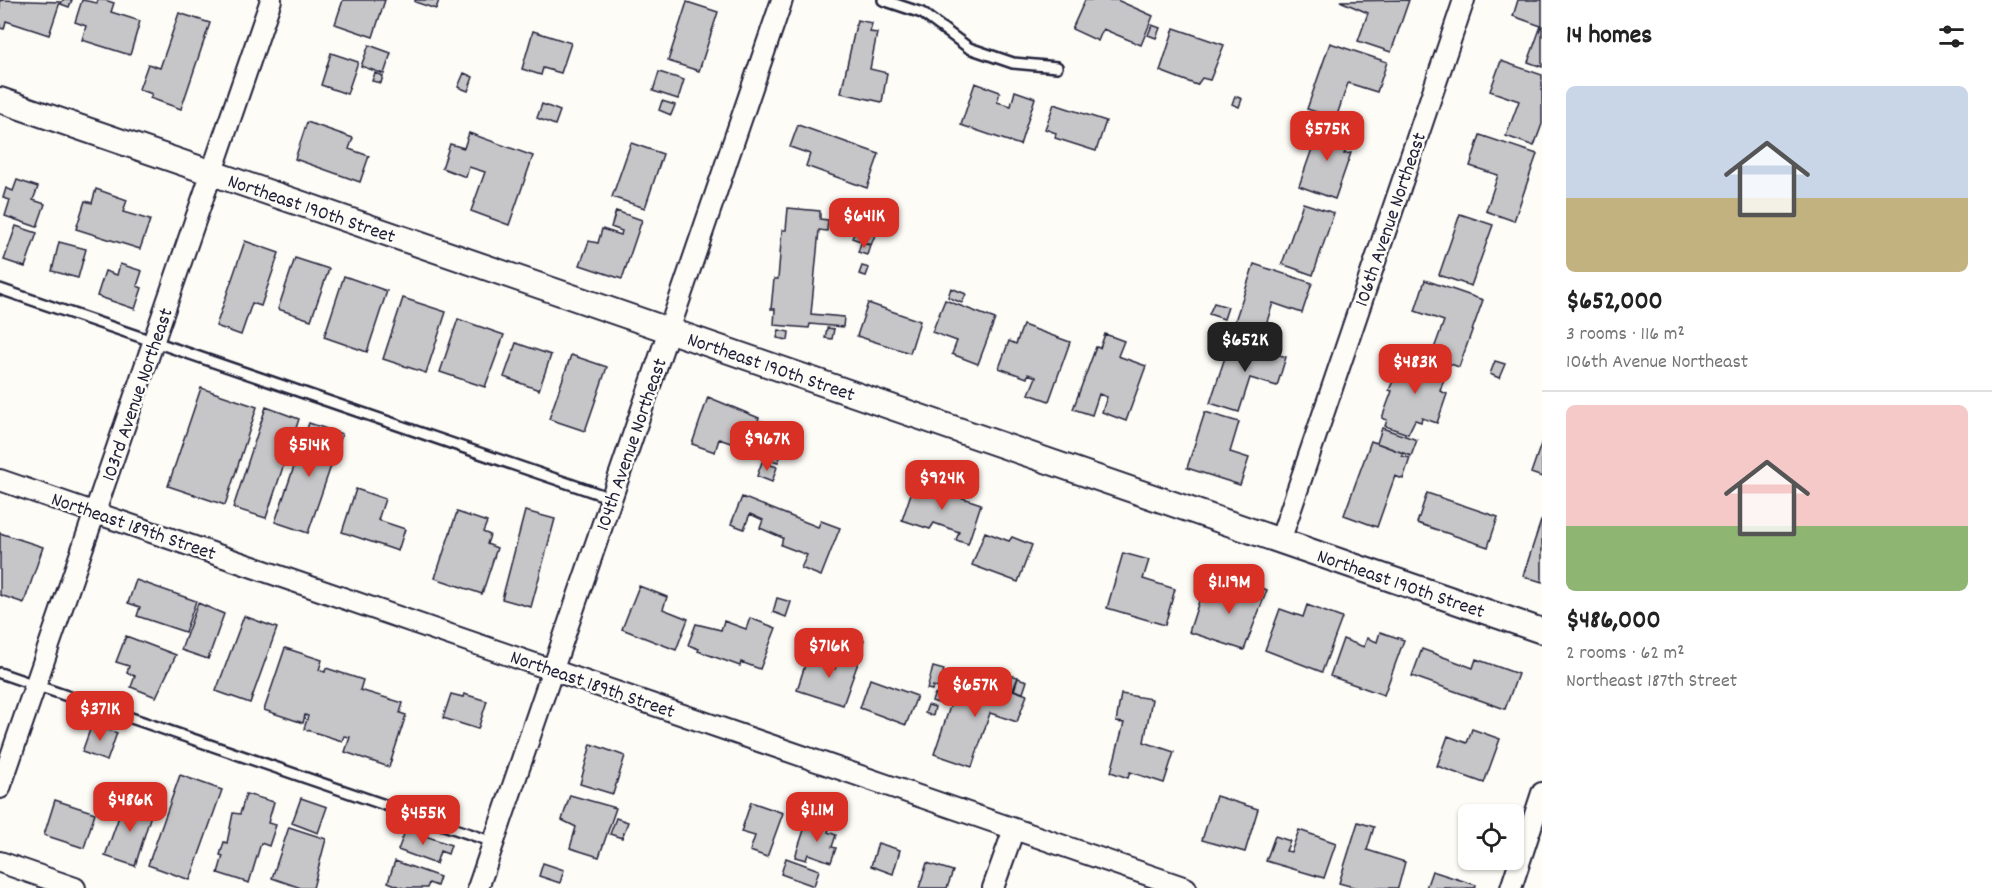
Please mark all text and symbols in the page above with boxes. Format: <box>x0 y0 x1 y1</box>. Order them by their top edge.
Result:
text: 14 homes <box>1566 18 1652 55</box>
icon: filters <box>1935 20 1968 53</box>
pin: $575K <box>1285 111 1369 162</box>
text: $575K <box>1304 116 1350 144</box>
icon: home <box>1713 125 1821 233</box>
street label: 106th Avenue Northeast <box>1349 129 1435 311</box>
street label: Northeast 190th Street <box>223 168 399 252</box>
pin: $641K <box>822 198 906 249</box>
text: $641K <box>843 203 885 231</box>
text: $652,000 <box>1566 284 1663 321</box>
street label: 103rd Avenue Northeast <box>96 305 182 485</box>
text: 3 rooms · 116 m² <box>1566 321 1685 349</box>
pin: $652K <box>1203 322 1287 373</box>
street label: Northeast 190th Street <box>683 327 858 410</box>
text: $652K <box>1221 327 1269 355</box>
pin: $483K <box>1373 344 1457 395</box>
text: $483K <box>1393 349 1437 377</box>
text: 106th Avenue Northeast <box>1566 349 1748 377</box>
street label: 104th Avenue Northeast <box>590 355 675 535</box>
pin: $967K <box>725 421 809 472</box>
text: $967K <box>744 426 790 454</box>
pin: $514K <box>267 427 351 478</box>
text: $514K <box>288 432 330 460</box>
icon: home <box>1713 444 1821 552</box>
pin: $924K <box>900 460 984 511</box>
text: $924K <box>919 465 965 493</box>
street label: Northeast 189th Street <box>47 487 219 569</box>
street label: Northeast 190th Street <box>1313 544 1488 627</box>
pin: $1.19M <box>1180 564 1278 615</box>
text: $1.19M <box>1207 569 1251 597</box>
text: $486,000 <box>1566 603 1661 640</box>
pin: $716K <box>787 628 871 679</box>
text: $716K <box>808 633 850 661</box>
text: 2 rooms · 62 m² <box>1566 640 1685 668</box>
street label: Northeast 189th Street <box>506 645 678 727</box>
pin: $657K <box>933 667 1017 718</box>
text: Northeast 187th Street <box>1566 668 1737 696</box>
text: $657K <box>952 672 998 700</box>
pin: $371K <box>58 691 142 742</box>
text: $371K <box>80 696 120 724</box>
pin: $486K <box>88 782 172 833</box>
text: $486K <box>107 787 153 815</box>
pin: $1.1M <box>775 792 859 843</box>
pin: $455K <box>381 795 465 846</box>
text: $1.1M <box>800 797 834 825</box>
text: $455K <box>400 800 446 828</box>
map controls <box>1458 804 1524 870</box>
button: locate <box>1458 804 1524 870</box>

